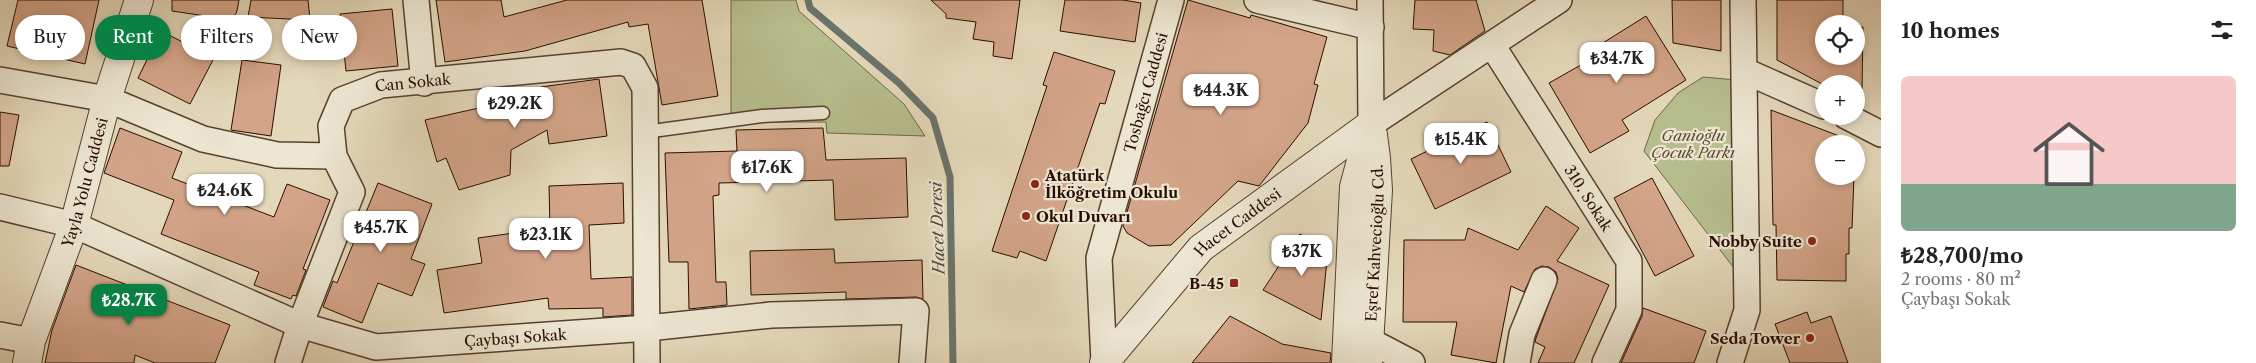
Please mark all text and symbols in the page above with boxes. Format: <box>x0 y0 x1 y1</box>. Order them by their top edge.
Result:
chip: Buy <box>15 15 85 60</box>
chip: Rent <box>95 15 171 60</box>
chip: Filters <box>181 15 272 60</box>
chip: New <box>282 15 357 60</box>
map controls <box>1815 15 1865 185</box>
button: locate <box>1815 15 1865 65</box>
icon: filters <box>2208 16 2236 44</box>
text: 10 homes <box>1901 18 2000 43</box>
street label: Tosbağcı Caddesi <box>1119 30 1171 155</box>
pin: ₺34.7K <box>1576 42 1658 84</box>
text: ₺34.7K <box>1590 48 1644 68</box>
street label: Can Sokak <box>372 69 453 96</box>
pin: ₺44.3K <box>1180 74 1262 116</box>
button: + <box>1815 75 1865 125</box>
text: ₺44.3K <box>1194 80 1248 100</box>
pin: ₺29.2K <box>474 86 556 129</box>
text: ₺29.2K <box>488 93 542 113</box>
icon: home <box>2024 109 2114 199</box>
street label: Yayla Yolu Caddesi <box>57 115 111 251</box>
pin: ₺15.4K <box>1420 122 1502 165</box>
park label: Ganioğlu Çocuk Parkı <box>1651 126 1735 162</box>
text: ₺15.4K <box>1435 129 1487 149</box>
button: − <box>1815 135 1865 185</box>
pin: ₺17.6K <box>726 150 808 193</box>
text: ₺17.6K <box>742 157 792 177</box>
street label: 310. Sokak <box>1561 161 1618 236</box>
street label: Eşref Kahvecioğlu Cd. <box>1361 164 1388 322</box>
place label: Atatürk İlköğretim Okulu <box>1044 166 1178 202</box>
pin: ₺24.6K <box>184 174 266 216</box>
marker: Atatürk İlköğretim Okulu <box>1029 178 1041 190</box>
text: ₺24.6K <box>198 180 252 200</box>
water label: Hacet Deresi <box>925 180 949 277</box>
street label: Hacet Caddesi <box>1189 183 1285 260</box>
place label: Okul Duvarı <box>1036 207 1131 226</box>
pin: ₺45.7K <box>340 210 422 253</box>
marker: Okul Duvarı <box>1020 210 1032 222</box>
text: ₺45.7K <box>355 217 407 237</box>
pin: ₺23.1K <box>505 218 587 260</box>
text: ₺23.1K <box>520 224 572 244</box>
place label: Nobby Suite <box>1708 232 1802 251</box>
pin: ₺37K <box>1272 234 1332 277</box>
marker: Nobby Suite <box>1806 235 1818 247</box>
text: ₺37K <box>1282 241 1322 261</box>
text: ₺28,700/mo <box>1901 243 2023 268</box>
text: 2 rooms · 80 m² <box>1901 269 2021 289</box>
place label: B-45 <box>1189 274 1224 293</box>
marker: B-45 <box>1228 277 1240 289</box>
pin: ₺28.7K <box>88 284 170 326</box>
text: Çaybaşı Sokak <box>1901 289 2010 309</box>
text: ₺28.7K <box>102 290 156 310</box>
street label: Çaybaşı Sokak <box>463 324 568 350</box>
place label: Seda Tower <box>1710 329 1801 348</box>
marker: Seda Tower <box>1804 332 1816 344</box>

